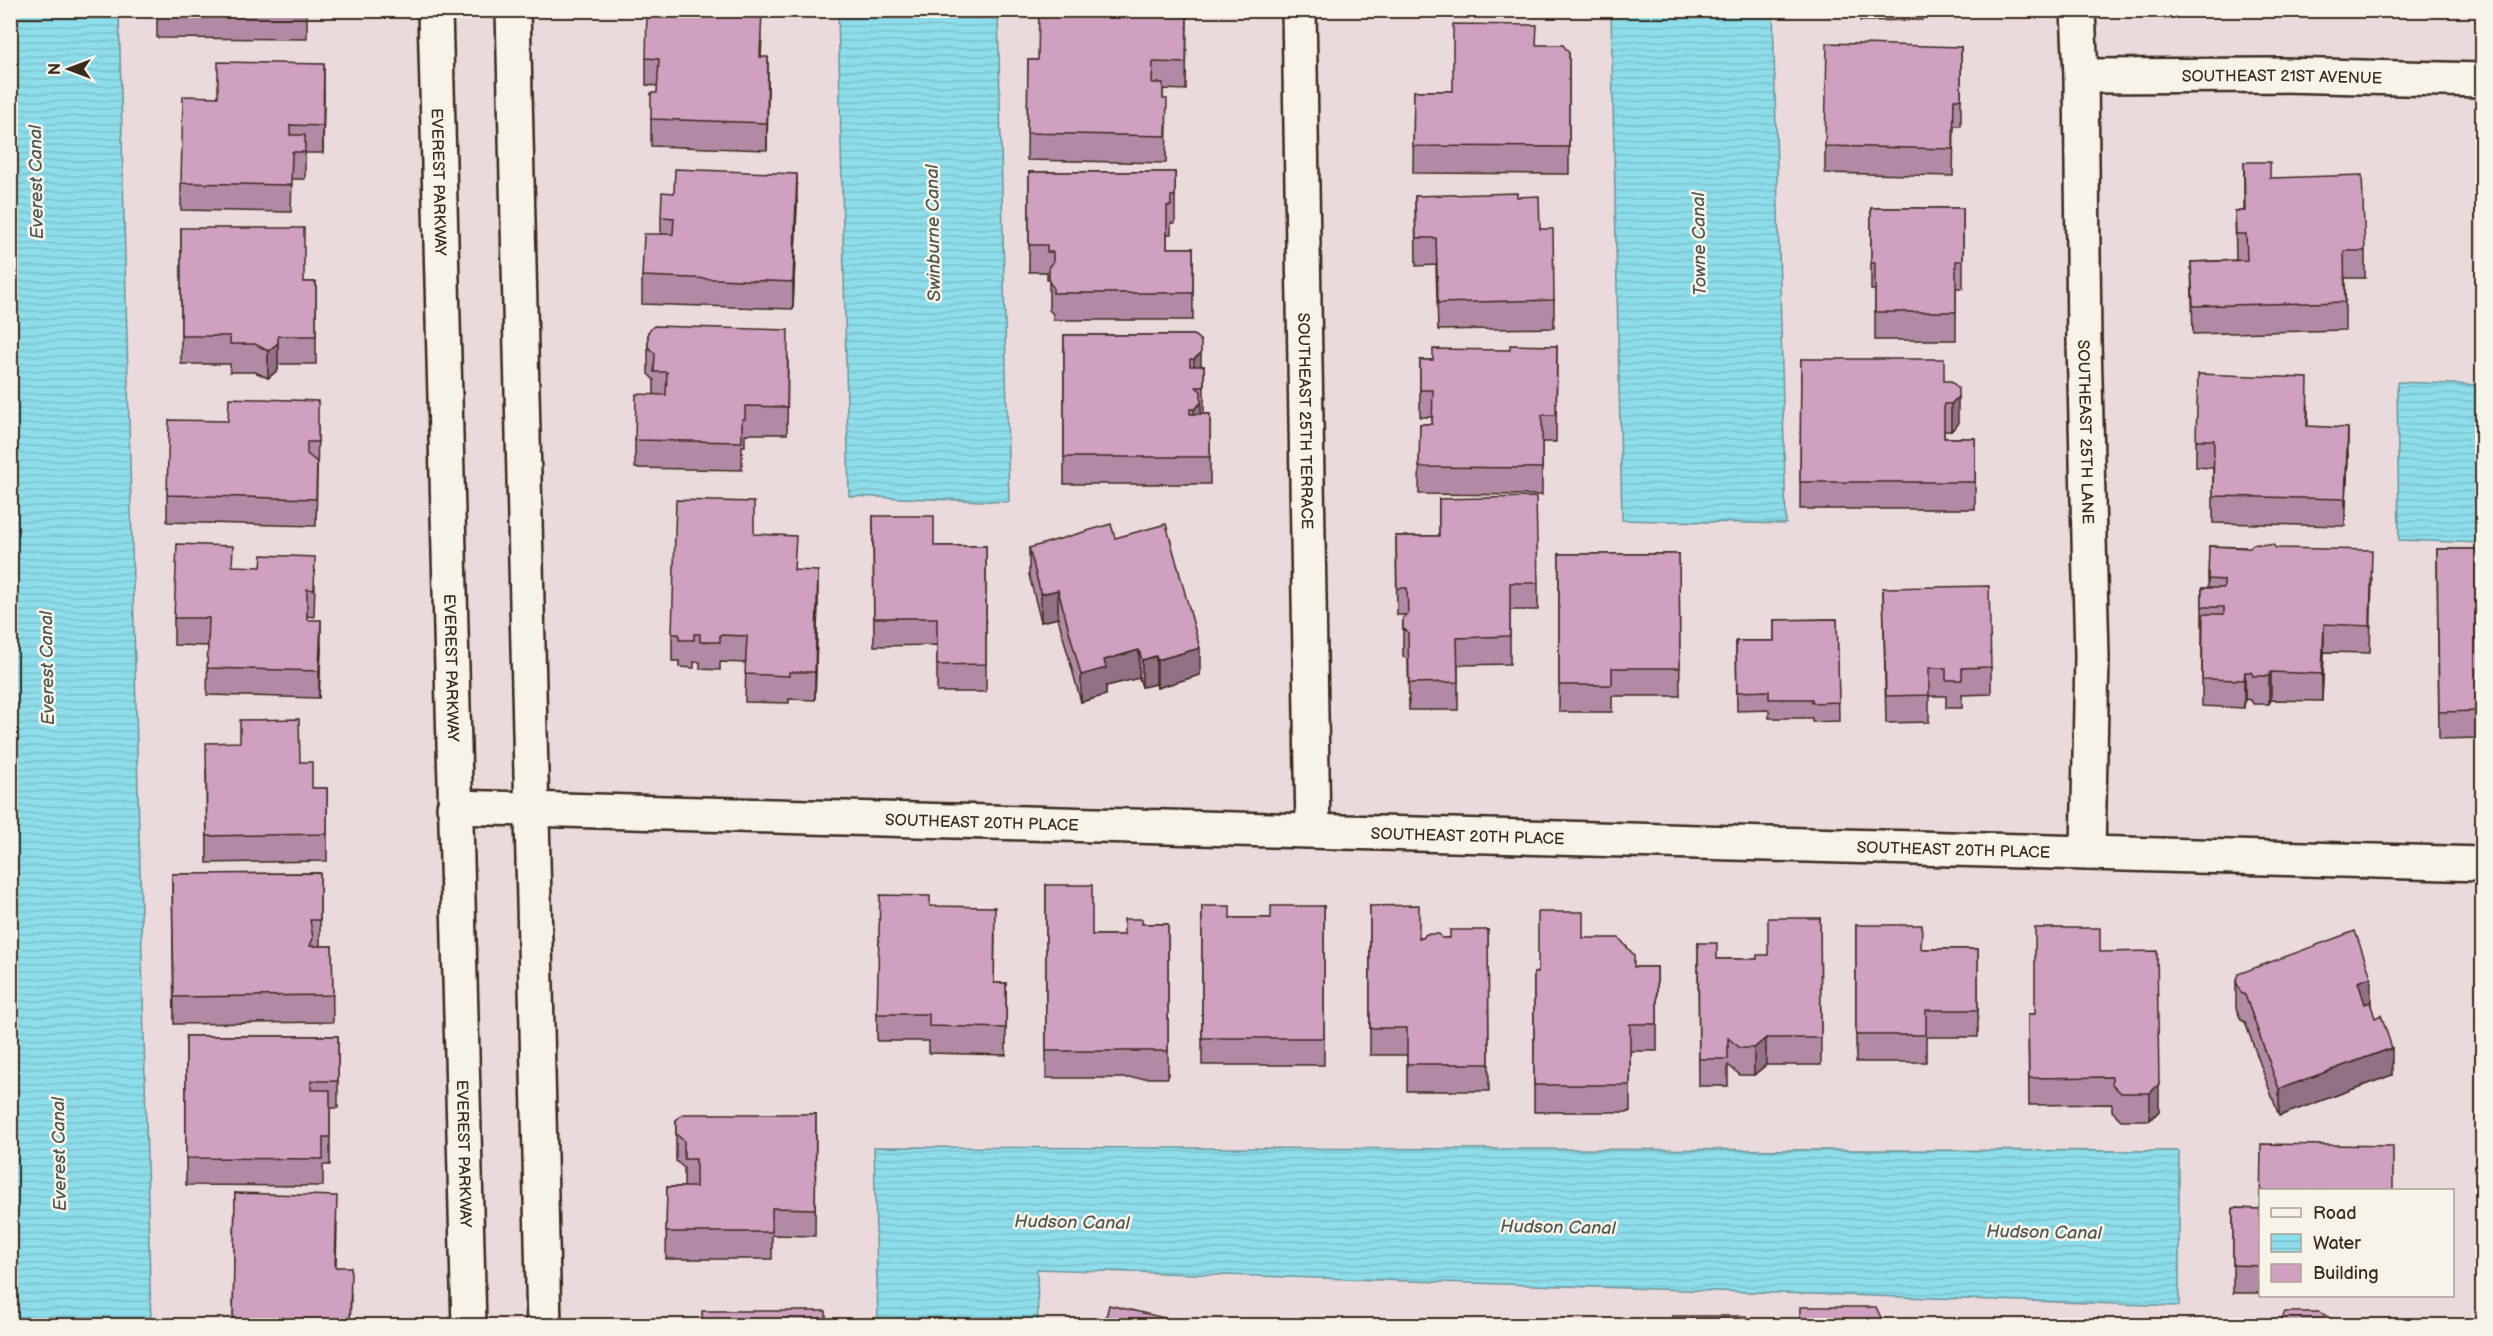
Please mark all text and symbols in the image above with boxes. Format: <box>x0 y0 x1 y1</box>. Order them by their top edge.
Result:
north arrow <box>39 39 99 99</box>
text: N <box>46 63 65 75</box>
street label: SOUTHEAST 21ST AVENUE <box>2182 67 2382 89</box>
street label: EVEREST PARKWAY <box>427 108 449 257</box>
water label: Everest Canal <box>25 124 48 239</box>
water label: Swinburne Canal <box>922 163 945 302</box>
water label: Towne Canal <box>1688 191 1711 296</box>
street label: SOUTHEAST 25TH TERRACE <box>1293 312 1316 529</box>
street label: SOUTHEAST 25TH LANE <box>2073 339 2097 524</box>
street label: EVEREST PARKWAY <box>439 594 462 743</box>
water label: Everest Canal <box>36 610 59 725</box>
street label: SOUTHEAST 20TH PLACE <box>885 811 1079 836</box>
street label: SOUTHEAST 20TH PLACE <box>1370 825 1565 849</box>
street label: SOUTHEAST 20TH PLACE <box>1856 838 2050 863</box>
street label: EVEREST PARKWAY <box>452 1080 474 1228</box>
water label: Everest Canal <box>48 1096 71 1211</box>
legend <box>2259 1189 2454 1297</box>
text: Road <box>2313 1203 2357 1224</box>
water label: Hudson Canal <box>1014 1211 1131 1234</box>
water label: Hudson Canal <box>1500 1216 1617 1239</box>
water label: Hudson Canal <box>1986 1221 2103 1244</box>
text: Water <box>2313 1233 2361 1254</box>
text: Building <box>2313 1263 2379 1284</box>

